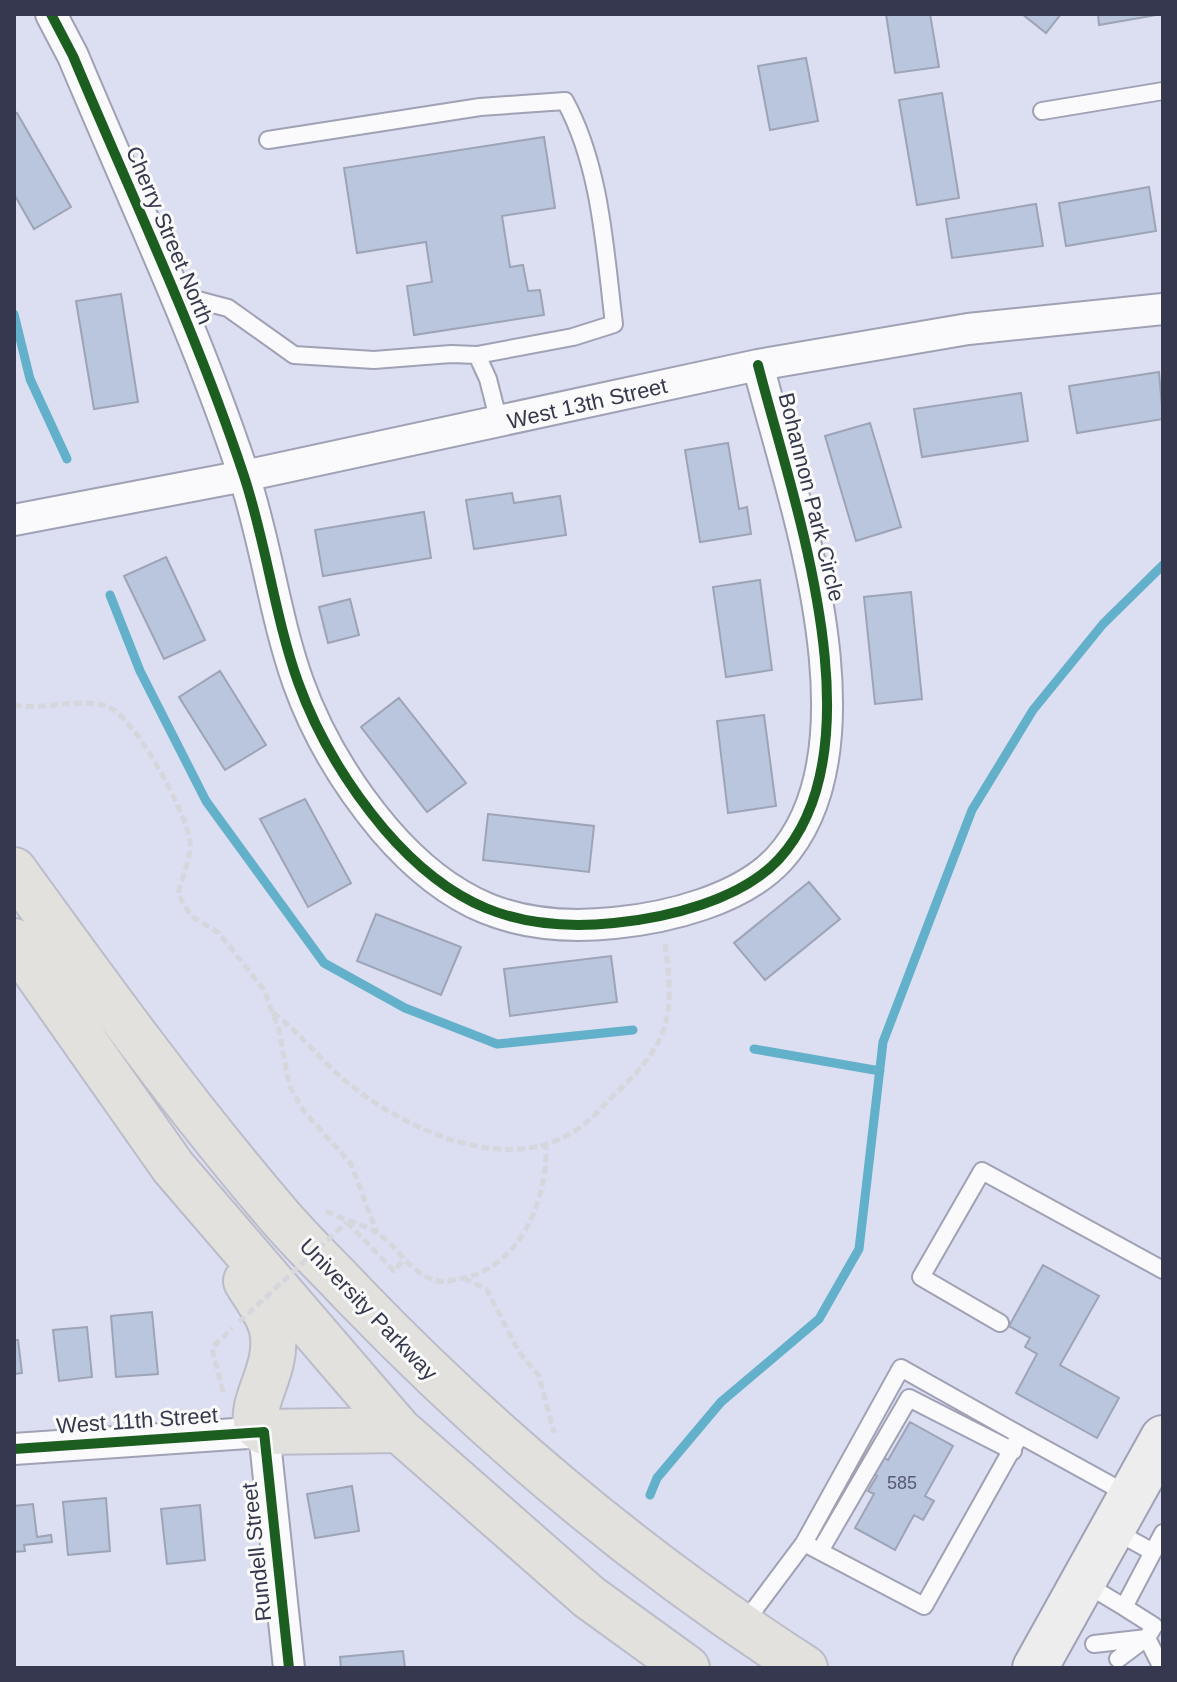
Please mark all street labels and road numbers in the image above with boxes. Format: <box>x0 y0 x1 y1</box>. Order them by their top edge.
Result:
street label: Cherry Street North <box>121 143 218 328</box>
street label: West 13th Street <box>505 373 670 434</box>
street label: Bohannon Park Circle <box>773 390 850 604</box>
street label: University Parkway <box>295 1233 443 1385</box>
street label: West 11th Street <box>55 1402 219 1439</box>
street label: Rundell Street <box>237 1481 276 1623</box>

